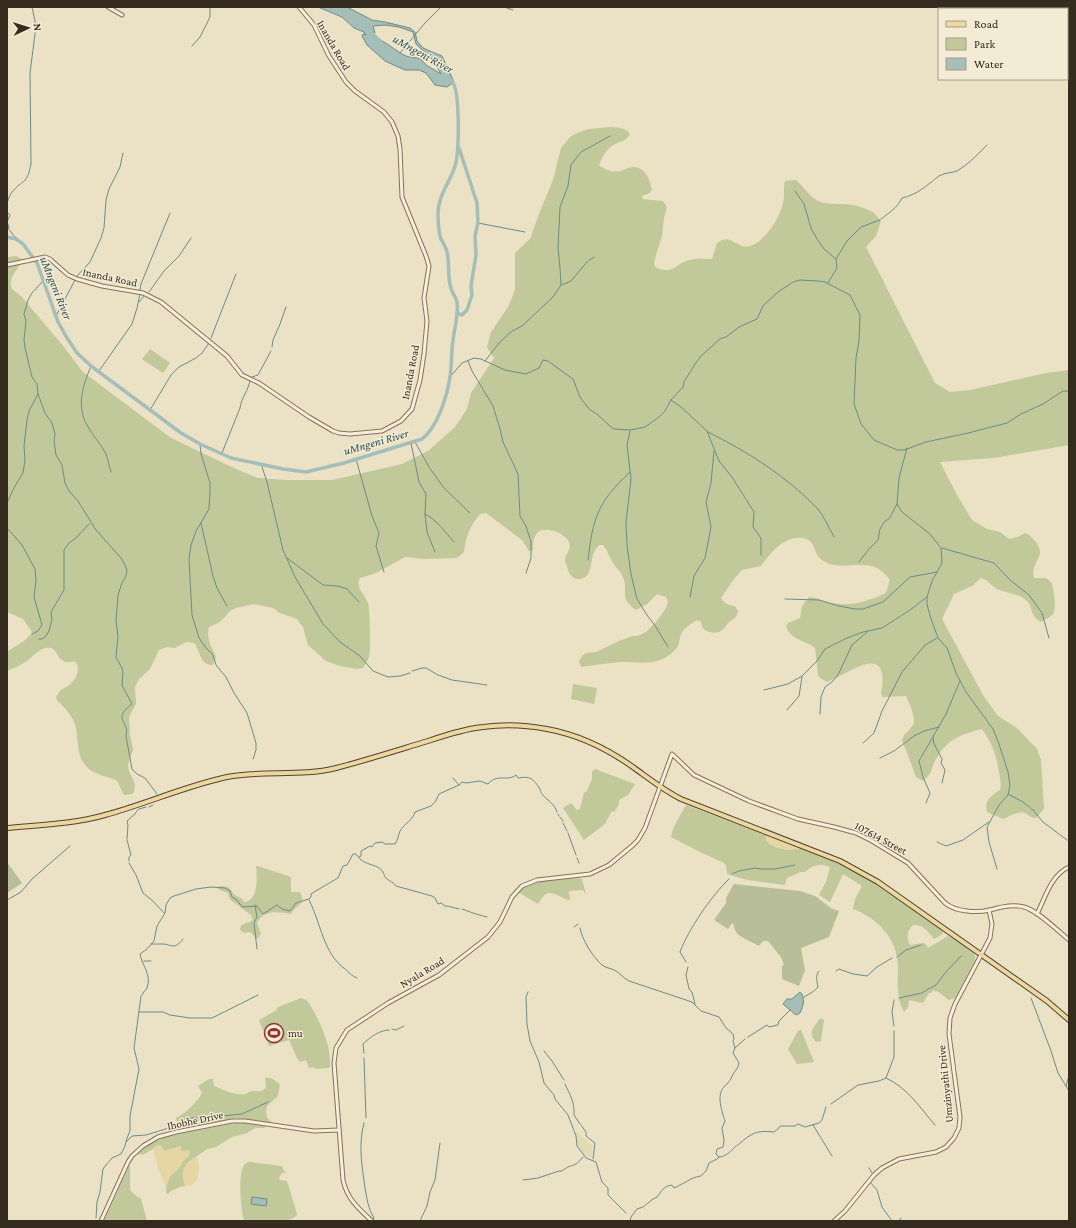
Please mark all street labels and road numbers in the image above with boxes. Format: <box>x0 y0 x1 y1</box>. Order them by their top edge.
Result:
street label: Inanda Road <box>315 18 353 72</box>
street label: Inanda Road <box>82 265 139 289</box>
street label: Inanda Road <box>399 343 421 400</box>
street label: 107614 Street <box>853 819 909 857</box>
street label: Nyala Road <box>398 954 447 991</box>
street label: Umzinyathi Drive <box>935 1044 956 1123</box>
street label: Ihobhe Drive <box>166 1108 224 1132</box>

